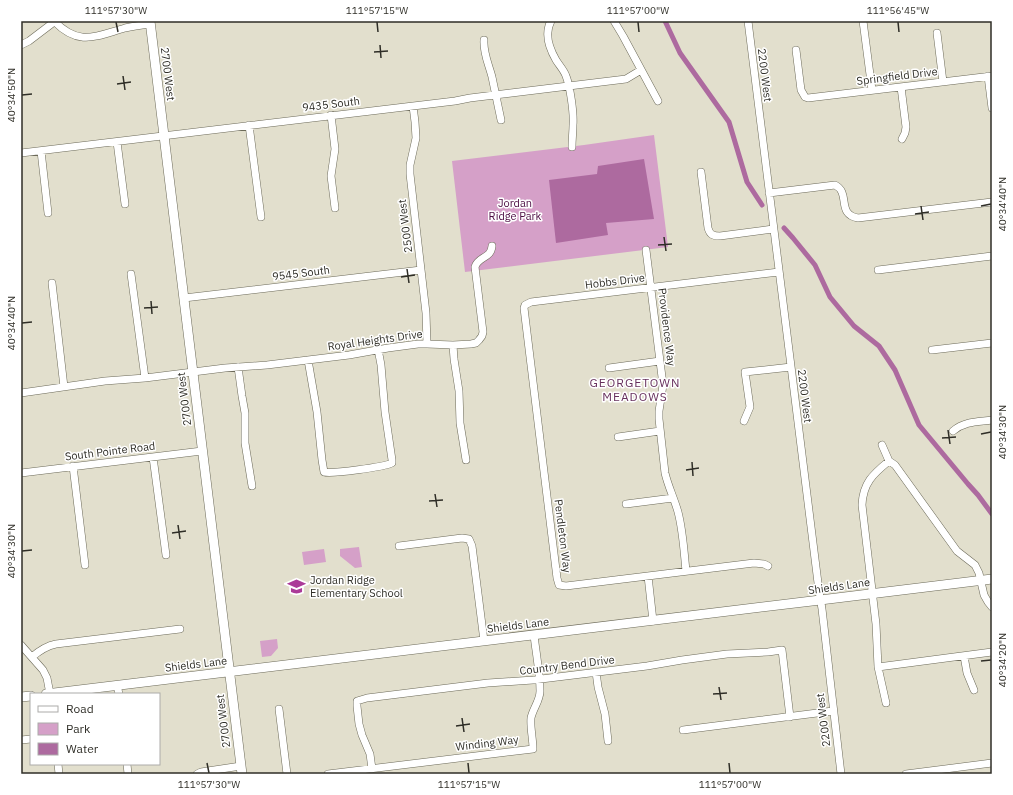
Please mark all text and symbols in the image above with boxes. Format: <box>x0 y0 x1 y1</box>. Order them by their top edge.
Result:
text: 111°57'30"W <box>85 4 147 17</box>
text: 111°57'15"W <box>346 4 408 17</box>
text: 111°57'00"W <box>607 4 669 17</box>
text: 111°56'45"W <box>867 4 929 17</box>
street label: 2700 West <box>158 46 178 102</box>
street label: 2200 West <box>755 47 775 103</box>
street label: Springfield Drive <box>856 64 938 88</box>
text: 40°34'50"N <box>5 68 18 122</box>
street label: 9435 South <box>301 94 361 114</box>
text: 40°34'40"N <box>996 177 1009 231</box>
park label: Jordan Ridge Park <box>489 196 542 223</box>
street label: 2500 West <box>395 198 415 254</box>
street label: 9545 South <box>271 263 331 283</box>
street label: Hobbs Drive <box>584 270 646 292</box>
street label: Providence Way <box>655 287 679 367</box>
text: 40°34'40"N <box>5 296 18 350</box>
street label: Royal Heights Drive <box>327 326 423 354</box>
street label: 2200 West <box>795 368 815 424</box>
street label: 2700 West <box>174 371 194 427</box>
district label: GEORGETOWN MEADOWS <box>589 375 681 404</box>
text: 40°34'30"N <box>996 405 1009 459</box>
street label: South Pointe Road <box>64 439 156 463</box>
street label: Pendleton Way <box>552 498 575 574</box>
text: 40°34'30"N <box>5 524 18 578</box>
place label: Jordan Ridge Elementary School <box>310 573 403 600</box>
street label: Shields Lane <box>807 575 871 597</box>
school or university icon: Jordan Ridge Elementary School <box>287 576 307 596</box>
street label: Shields Lane <box>486 614 550 636</box>
text: 40°34'20"N <box>996 633 1009 687</box>
street label: Country Bend Drive <box>519 652 615 678</box>
street label: Shields Lane <box>164 653 228 675</box>
street label: 2200 West <box>813 692 833 748</box>
legend <box>30 693 160 765</box>
street label: 2700 West <box>213 693 233 749</box>
text: Road <box>66 701 94 716</box>
text: Park <box>66 721 91 736</box>
street label: Winding Way <box>455 732 520 754</box>
text: Water <box>66 741 99 756</box>
text: 111°57'30"W <box>178 778 240 791</box>
text: 111°57'15"W <box>438 778 500 791</box>
text: 111°57'00"W <box>699 778 761 791</box>

